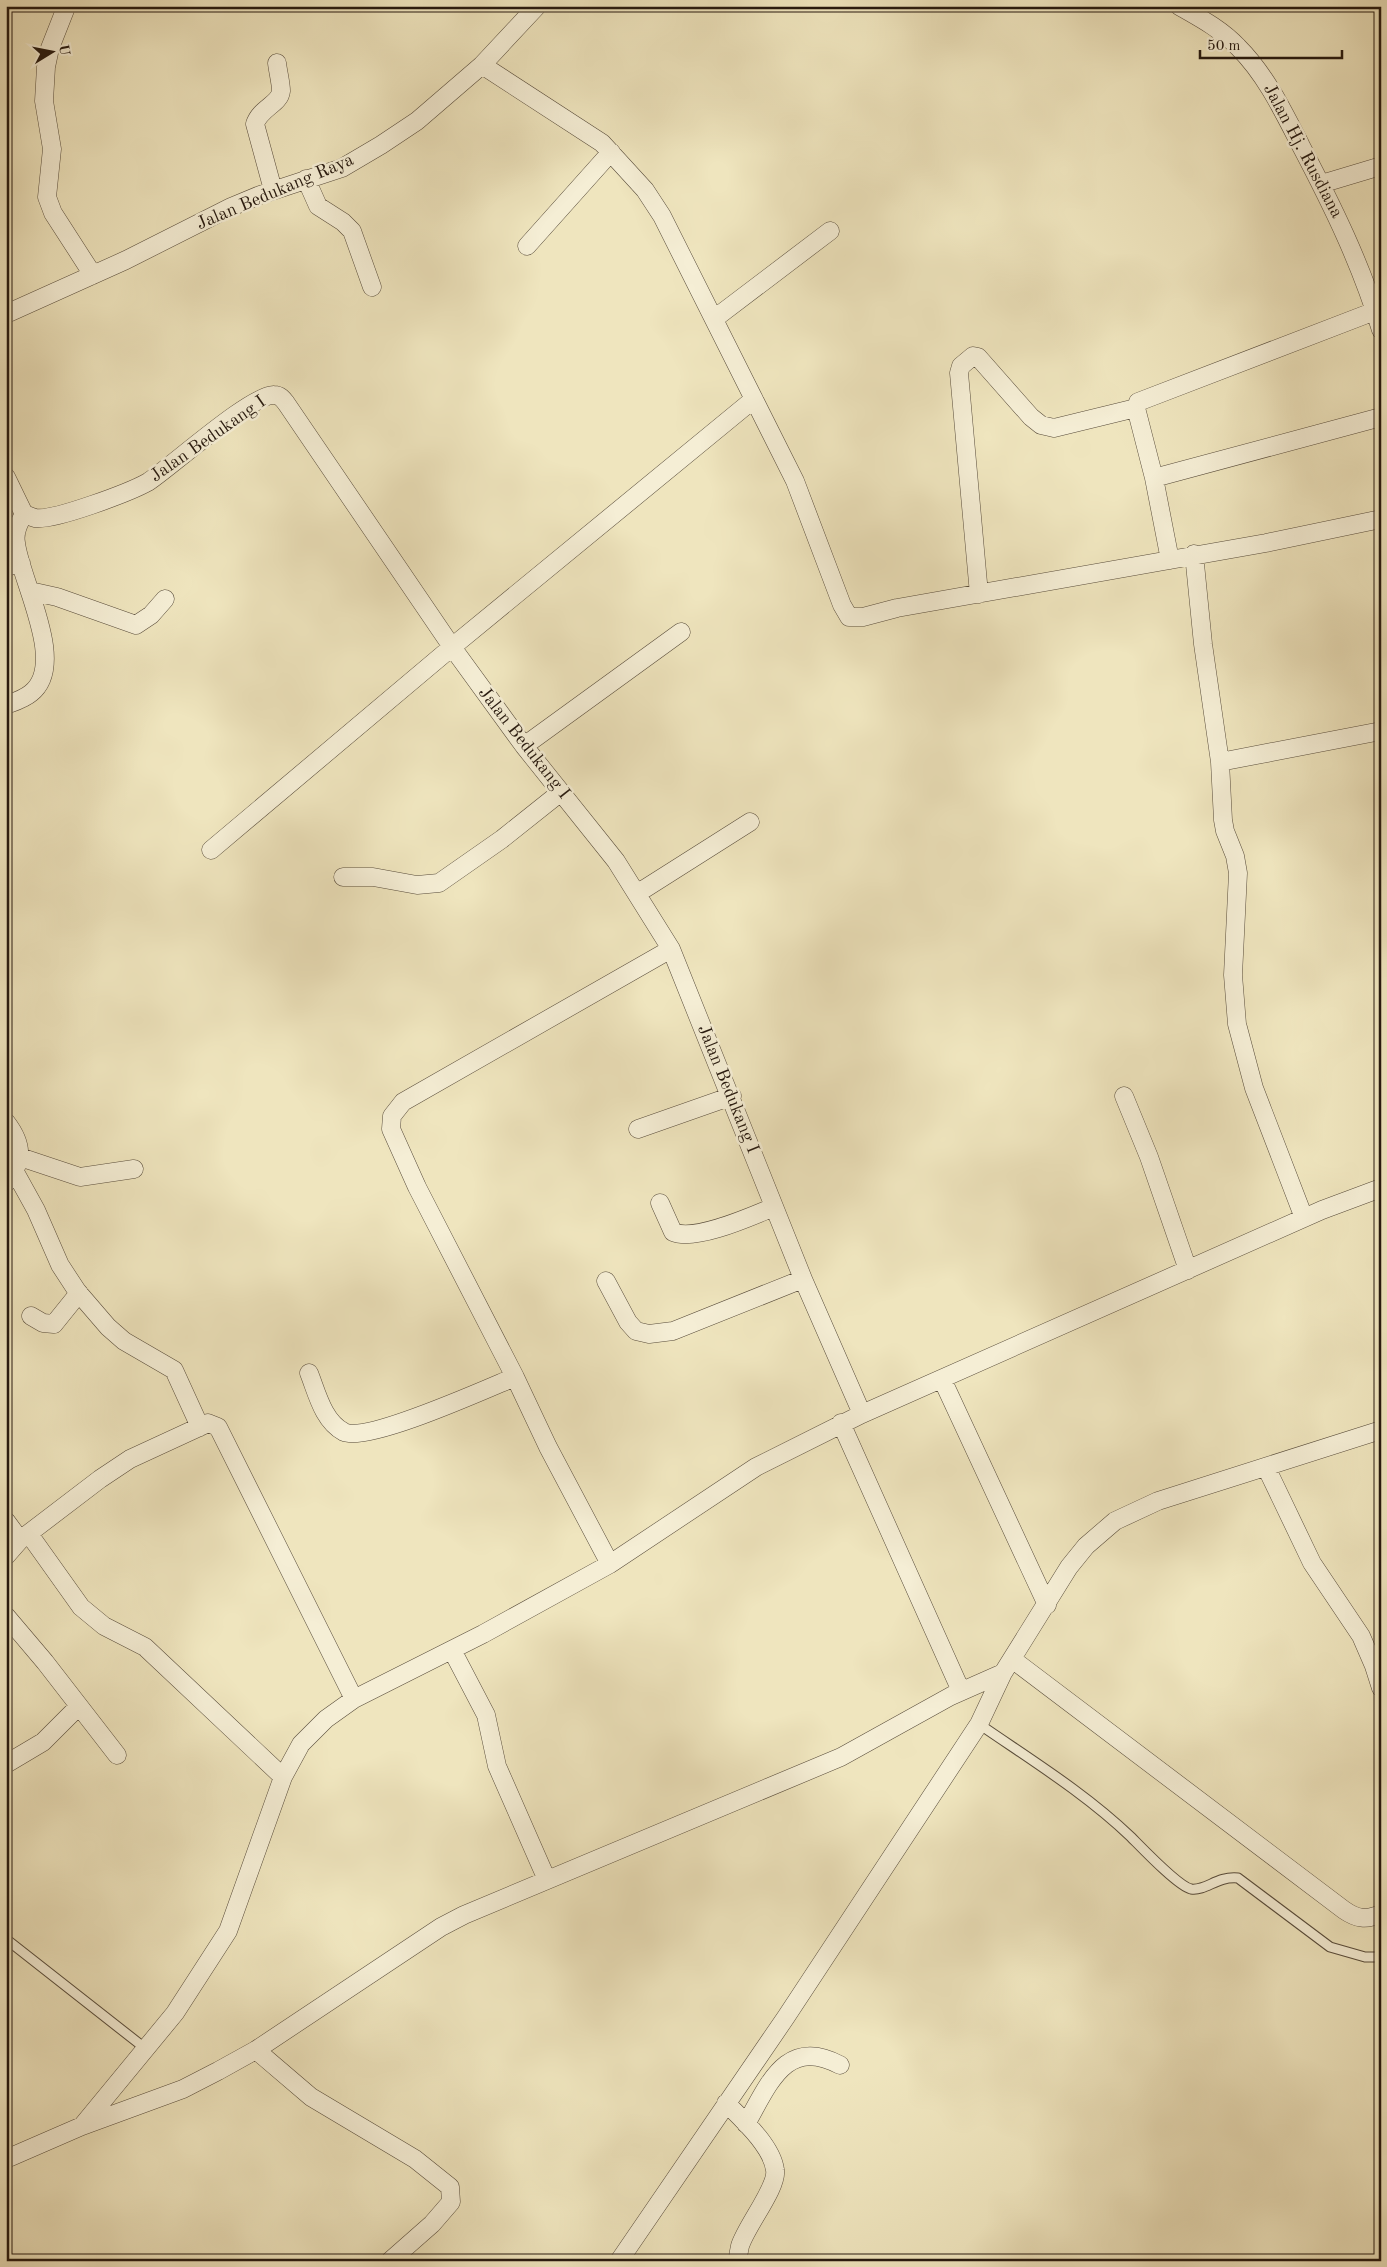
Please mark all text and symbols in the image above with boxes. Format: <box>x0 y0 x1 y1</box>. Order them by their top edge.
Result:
north arrow <box>28 28 78 78</box>
scale bar <box>1200 28 1342 60</box>
text: 50 m <box>1207 39 1241 54</box>
text: U <box>56 43 72 57</box>
street label: Jalan Hj. Rusdiana <box>1260 81 1346 221</box>
street label: Jalan Bedukang Raya <box>194 151 356 233</box>
street label: Jalan Bedukang I <box>147 392 269 486</box>
street label: Jalan Bedukang I <box>475 684 573 802</box>
street label: Jalan Bedukang I <box>694 1022 762 1156</box>

